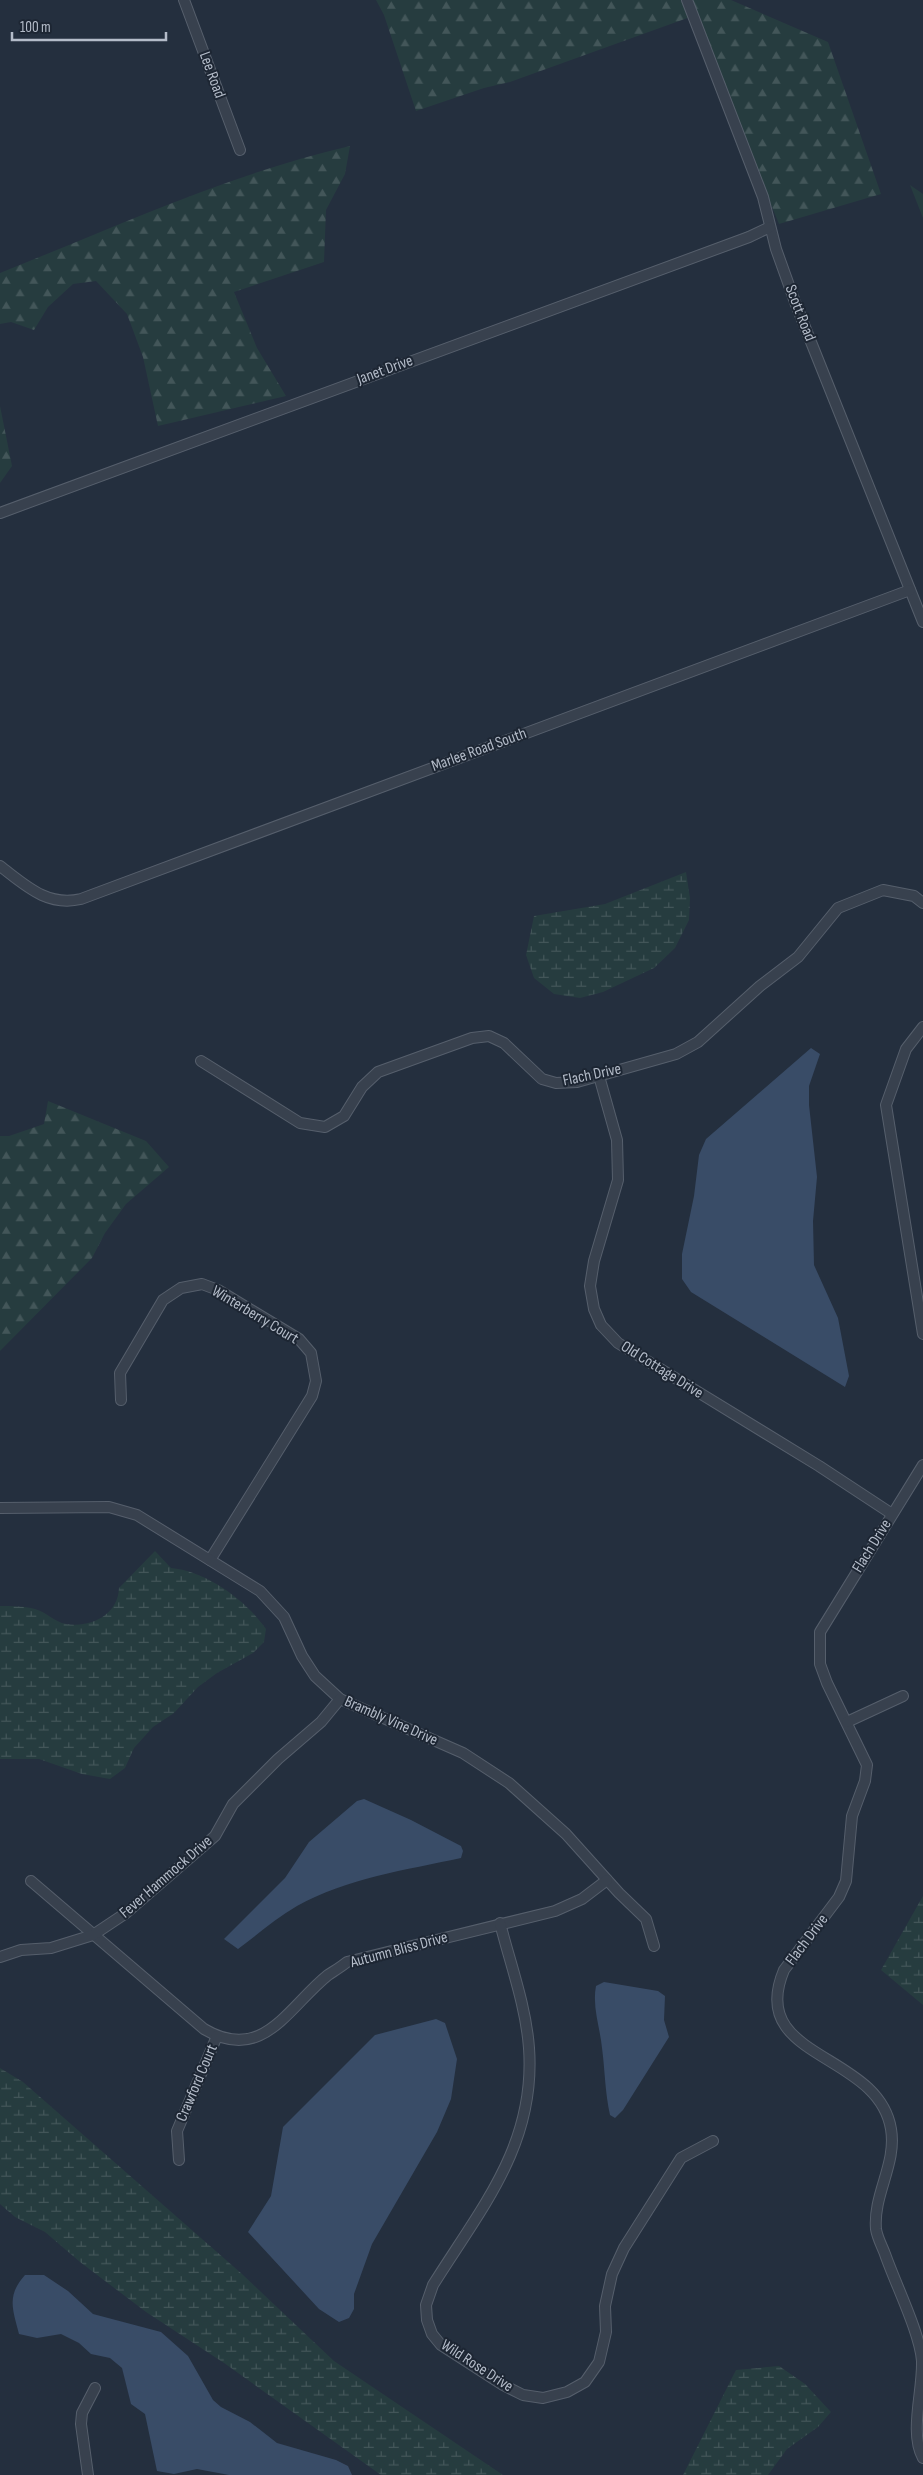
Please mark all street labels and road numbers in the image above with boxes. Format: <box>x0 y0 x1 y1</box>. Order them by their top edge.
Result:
street label: Lee Road <box>195 49 229 101</box>
street label: Scott Road <box>781 282 819 344</box>
street label: Janet Drive <box>354 351 416 389</box>
street label: Marlee Road South <box>429 724 529 776</box>
street label: Flach Drive <box>561 1060 623 1090</box>
street label: Winterberry Court <box>208 1282 302 1348</box>
street label: Old Cottage Drive <box>617 1337 707 1403</box>
street label: Flach Drive <box>848 1516 896 1576</box>
street label: Brambly Vine Drive <box>341 1692 441 1750</box>
street label: Fever Hammock Drive <box>116 1832 216 1922</box>
street label: Flach Drive <box>782 1911 832 1969</box>
street label: Autumn Bliss Drive <box>347 1928 450 1972</box>
street label: Crawford Court <box>172 2041 222 2125</box>
street label: Wild Rose Drive <box>437 2336 517 2396</box>

